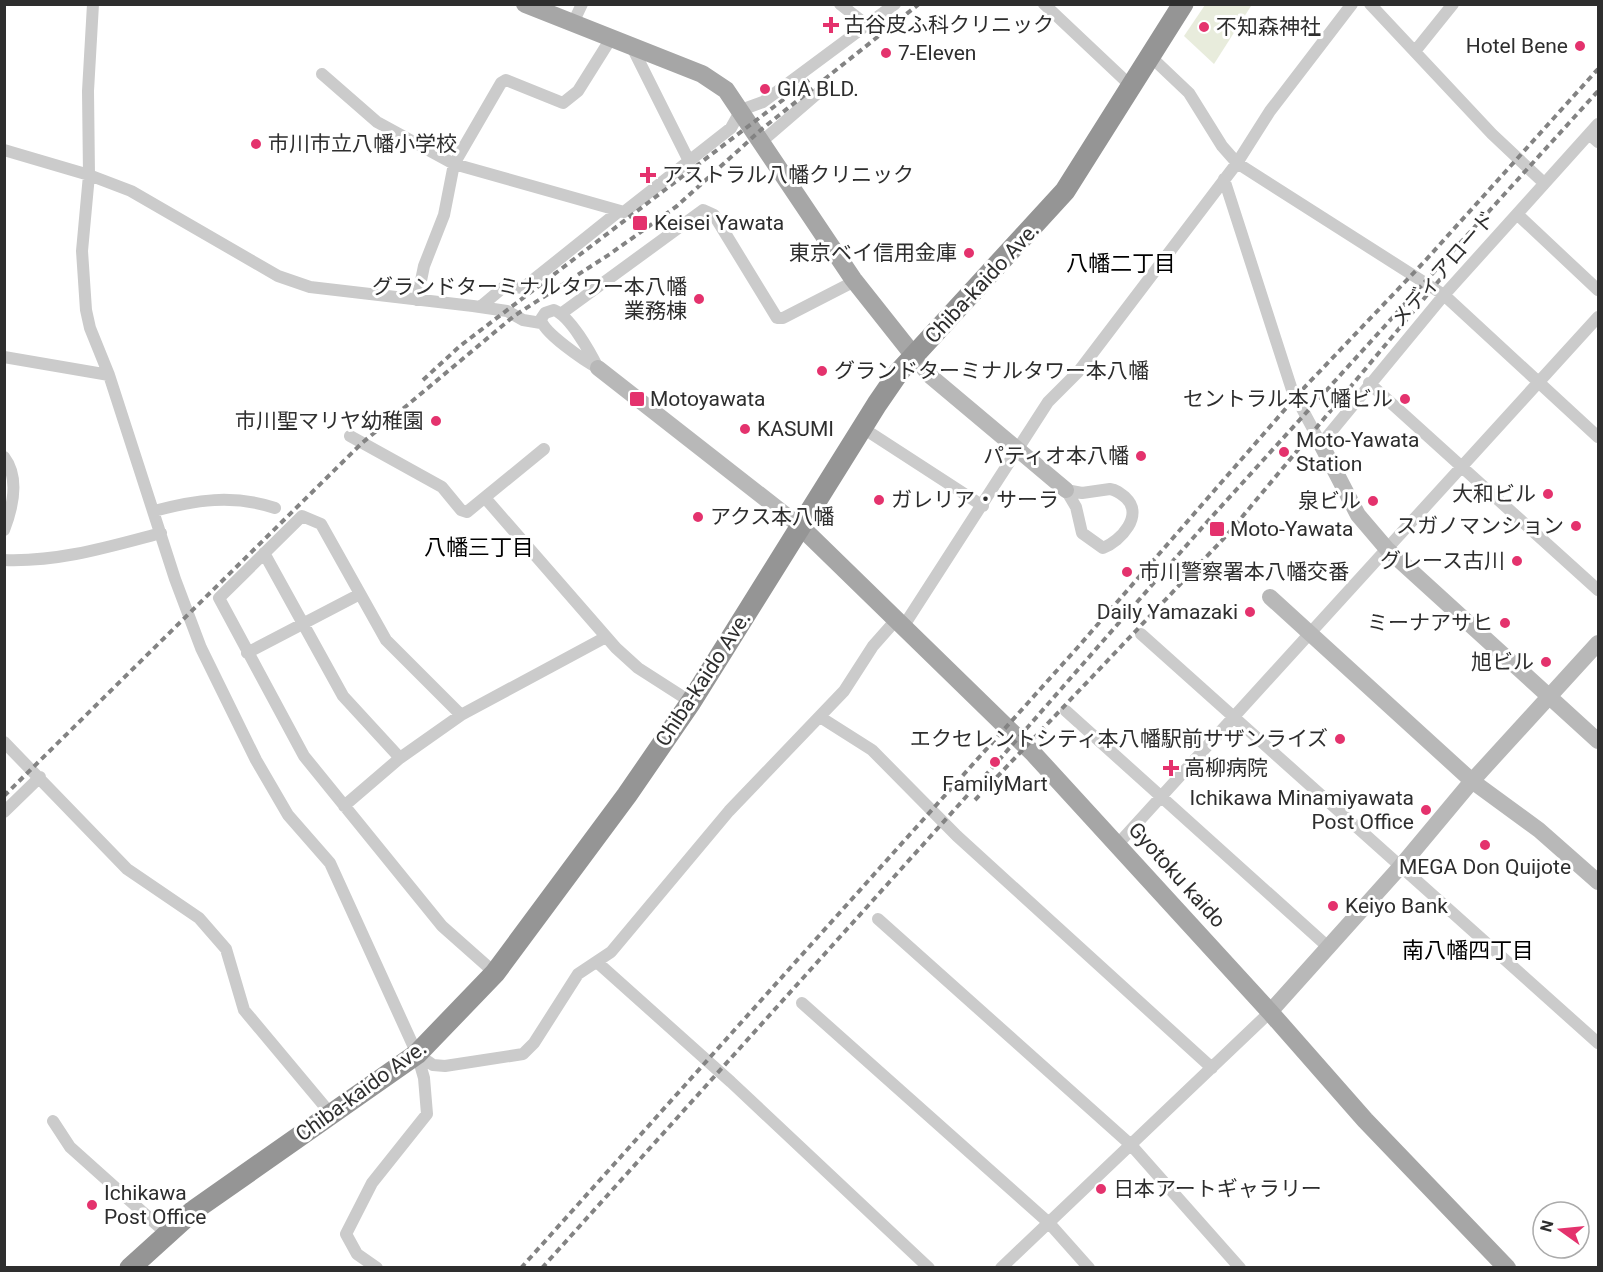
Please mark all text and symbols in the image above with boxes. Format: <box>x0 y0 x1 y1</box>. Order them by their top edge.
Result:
place label: 古谷皮ふ科クリニック <box>844 13 1054 37</box>
place label: 不知森神社 <box>1216 15 1321 39</box>
marker: 古谷皮ふ科クリニック <box>822 16 840 34</box>
marker: 不知森神社 <box>1197 20 1211 34</box>
place label: Hotel Bene <box>1466 34 1568 58</box>
marker: Hotel Bene <box>1573 39 1587 53</box>
place label: 7-Eleven <box>898 41 976 65</box>
marker: 7-Eleven <box>879 46 893 60</box>
place label: GIA BLD. <box>777 77 859 101</box>
marker: GIA BLD. <box>758 82 772 96</box>
place label: 市川市立八幡小学校 <box>268 132 457 156</box>
marker: 市川市立八幡小学校 <box>249 137 263 151</box>
place label: アストラル八幡クリニック <box>662 163 914 187</box>
marker: アストラル八幡クリニック <box>639 166 657 184</box>
street label: メディアロード <box>1386 206 1500 332</box>
place label: Keisei Yawata <box>654 211 784 235</box>
marker: Keisei Yawata <box>631 214 649 232</box>
street label: Chiba-kaido Ave. <box>920 218 1044 348</box>
place label: 東京ベイ信用金庫 <box>789 241 957 265</box>
marker: 東京ベイ信用金庫 <box>962 246 976 260</box>
district label: 八幡二丁目 <box>1066 251 1176 276</box>
place label: グランドターミナルタワー本八幡 業務棟 <box>372 275 687 323</box>
marker: グランドターミナルタワー本八幡 業務棟 <box>692 292 706 306</box>
place label: グランドターミナルタワー本八幡 <box>834 359 1149 383</box>
marker: グランドターミナルタワー本八幡 <box>815 364 829 378</box>
place label: Motoyawata <box>650 387 766 411</box>
place label: セントラル本八幡ビル <box>1183 387 1393 411</box>
marker: Motoyawata <box>628 390 646 408</box>
marker: セントラル本八幡ビル <box>1398 392 1412 406</box>
place label: 市川聖マリヤ幼稚園 <box>235 409 424 433</box>
marker: 市川聖マリヤ幼稚園 <box>429 414 443 428</box>
place label: KASUMI <box>757 417 834 441</box>
marker: KASUMI <box>738 422 752 436</box>
place label: Moto-Yawata Station <box>1296 428 1420 476</box>
place label: パティオ本八幡 <box>983 444 1129 468</box>
marker: Moto-Yawata Station <box>1277 445 1291 459</box>
marker: パティオ本八幡 <box>1134 449 1148 463</box>
place label: 大和ビル <box>1452 482 1536 506</box>
marker: 大和ビル <box>1541 487 1555 501</box>
place label: ガレリア・サーラ <box>891 488 1059 512</box>
place label: 泉ビル <box>1298 489 1361 513</box>
marker: ガレリア・サーラ <box>872 493 886 507</box>
marker: 泉ビル <box>1366 494 1380 508</box>
place label: アクス本八幡 <box>710 505 834 529</box>
marker: アクス本八幡 <box>691 510 705 524</box>
place label: スガノマンション <box>1396 514 1564 538</box>
place label: Moto-Yawata <box>1230 517 1354 541</box>
marker: スガノマンション <box>1569 519 1583 533</box>
marker: Moto-Yawata <box>1208 520 1226 538</box>
district label: 八幡三丁目 <box>424 535 534 560</box>
place label: グレース古川 <box>1380 549 1505 573</box>
marker: グレース古川 <box>1510 554 1524 568</box>
place label: 市川警察署本八幡交番 <box>1139 560 1349 584</box>
marker: 市川警察署本八幡交番 <box>1120 565 1134 579</box>
place label: Daily Yamazaki <box>1097 600 1238 624</box>
marker: Daily Yamazaki <box>1243 605 1257 619</box>
street label: Chiba-kaido Ave. <box>651 607 755 751</box>
place label: ミーナアサヒ <box>1367 611 1493 635</box>
marker: ミーナアサヒ <box>1498 616 1512 630</box>
place label: 旭ビル <box>1471 650 1534 674</box>
marker: 旭ビル <box>1539 655 1553 669</box>
place label: エクセレントシティ本八幡駅前サザンライズ <box>910 727 1328 751</box>
marker: エクセレントシティ本八幡駅前サザンライズ <box>1333 732 1347 746</box>
marker: FamilyMart <box>988 755 1002 769</box>
place label: 高柳病院 <box>1184 756 1268 780</box>
marker: 高柳病院 <box>1162 759 1180 777</box>
place label: FamilyMart <box>942 772 1048 796</box>
place label: Ichikawa Minamiyawata Post Office <box>1189 786 1414 834</box>
marker: Ichikawa Minamiyawata Post Office <box>1419 803 1433 817</box>
street label: Gyotoku kaido <box>1124 817 1230 933</box>
marker: MEGA Don Quijote <box>1478 838 1492 852</box>
place label: MEGA Don Quijote <box>1399 855 1571 879</box>
place label: Keiyo Bank <box>1345 894 1448 918</box>
marker: Keiyo Bank <box>1326 899 1340 913</box>
district label: 南八幡四丁目 <box>1402 938 1534 963</box>
street label: Chiba-kaido Ave. <box>291 1036 431 1146</box>
place label: 日本アートギャラリー <box>1113 1177 1322 1201</box>
place label: Ichikawa Post Office <box>104 1181 207 1229</box>
marker: 日本アートギャラリー <box>1094 1182 1108 1196</box>
marker: Ichikawa Post Office <box>85 1198 99 1212</box>
north arrow <box>1531 1200 1591 1260</box>
text: N <box>1536 1218 1558 1234</box>

